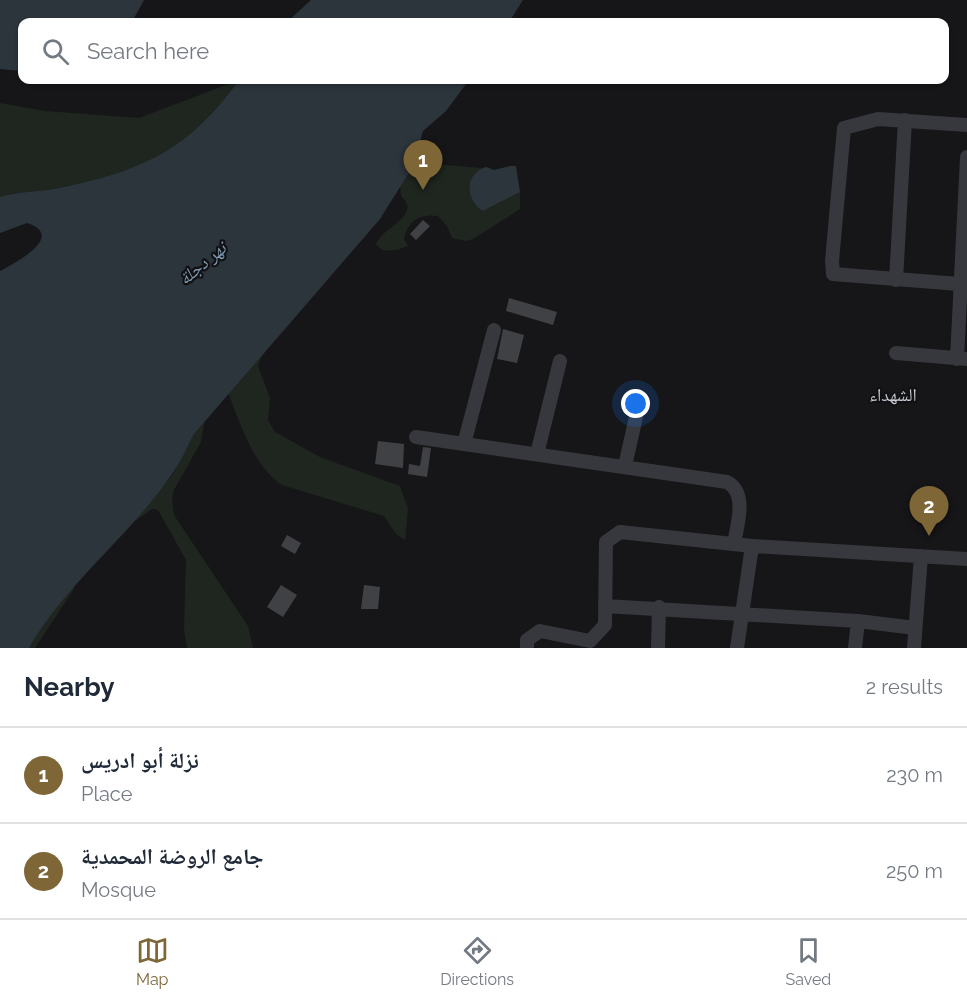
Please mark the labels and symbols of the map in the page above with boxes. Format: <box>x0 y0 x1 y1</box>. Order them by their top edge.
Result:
pin: 1 <box>404 140 442 190</box>
water label: نهر دجلة <box>174 235 232 289</box>
district label: الشهداء <box>869 384 917 405</box>
your location <box>621 389 650 418</box>
pin: 2 <box>910 486 948 536</box>

